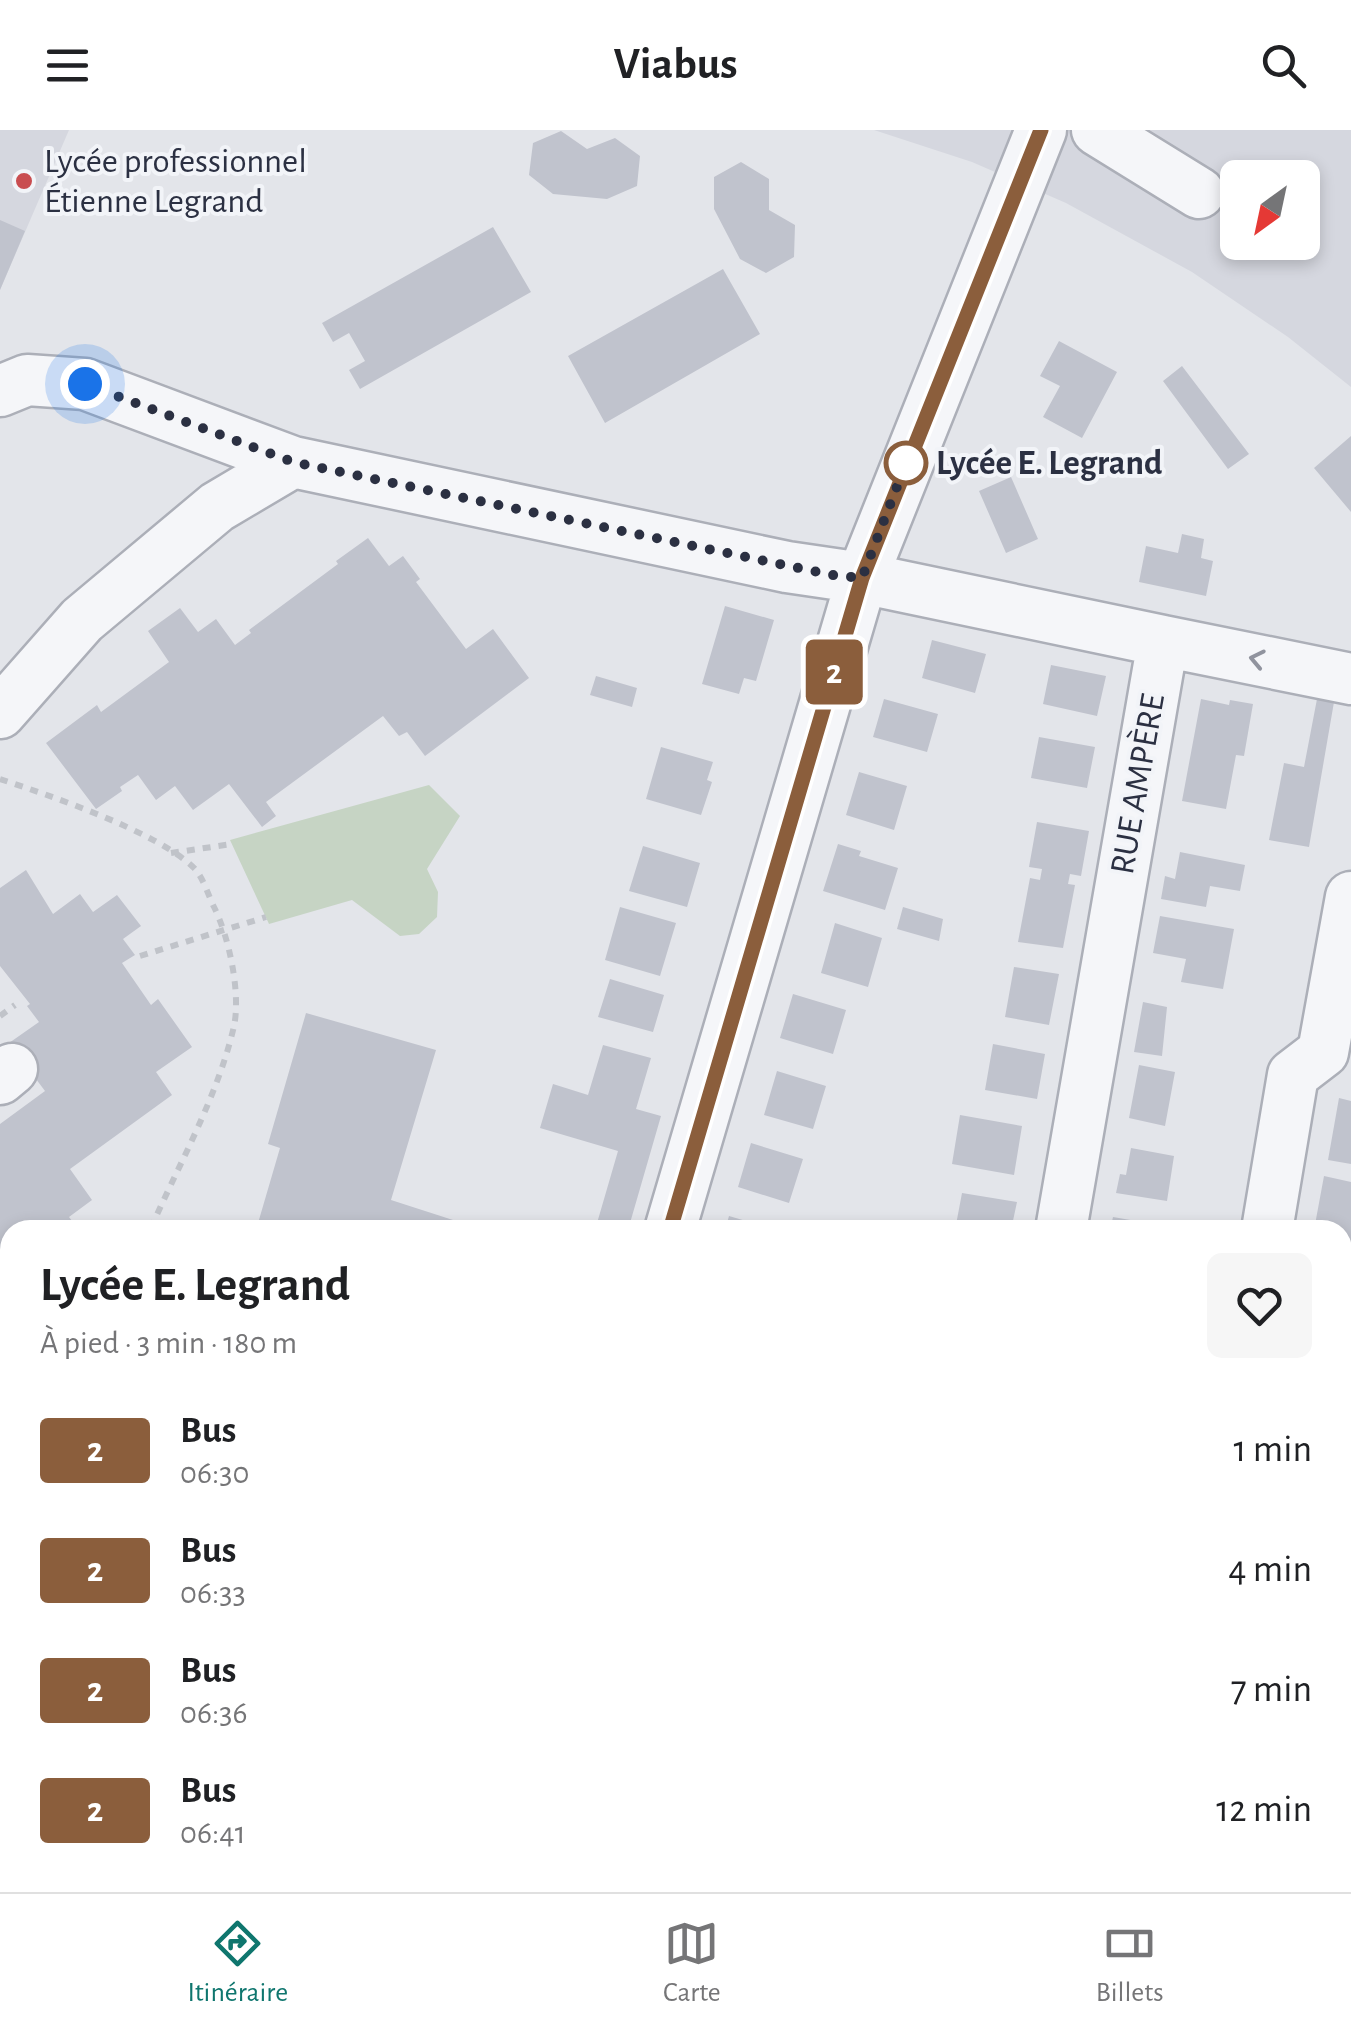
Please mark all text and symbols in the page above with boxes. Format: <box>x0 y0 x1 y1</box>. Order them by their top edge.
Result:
icon: menu <box>40 38 95 93</box>
icon: search <box>1256 38 1311 93</box>
text: Viabus <box>613 42 738 87</box>
place label: Lycée professionnel Étienne Legrand <box>44 144 307 219</box>
north arrow <box>1220 160 1320 260</box>
map controls <box>1220 160 1320 260</box>
marker: Lycée professionnel Étienne Legrand <box>13 170 35 192</box>
your location <box>60 359 110 409</box>
marker: Lycée E. Legrand <box>885 442 927 484</box>
place label: Lycée E. Legrand <box>936 446 1162 481</box>
line badge: 2 <box>802 640 866 704</box>
one-way arrow <box>1249 650 1266 671</box>
text: 2 <box>826 655 842 690</box>
street label: RUE AMPÈRE <box>1103 691 1171 877</box>
button: heart <box>1207 1253 1312 1358</box>
text: Lycée E. Legrand <box>40 1262 350 1310</box>
text: À pied · 3 min · 180 m <box>40 1327 297 1359</box>
text: Bus <box>180 1412 236 1450</box>
text: 1 min <box>1233 1431 1312 1469</box>
text: 2 <box>87 1433 103 1468</box>
text: 06:30 <box>180 1457 249 1489</box>
text: Bus <box>180 1532 236 1570</box>
text: 4 min <box>1228 1551 1312 1589</box>
text: 2 <box>87 1553 103 1588</box>
text: 06:33 <box>180 1577 246 1609</box>
text: Bus <box>180 1652 236 1690</box>
text: 7 min <box>1231 1671 1312 1709</box>
text: 2 <box>87 1673 103 1708</box>
text: 06:36 <box>180 1697 248 1729</box>
text: Bus <box>180 1772 236 1810</box>
text: 12 min <box>1216 1791 1312 1829</box>
text: 2 <box>87 1793 103 1828</box>
text: 06:41 <box>180 1817 246 1849</box>
tab: Itinéraire <box>187 1916 288 2010</box>
tab: Carte <box>663 1916 721 2010</box>
tab: Billets <box>1096 1916 1164 2010</box>

